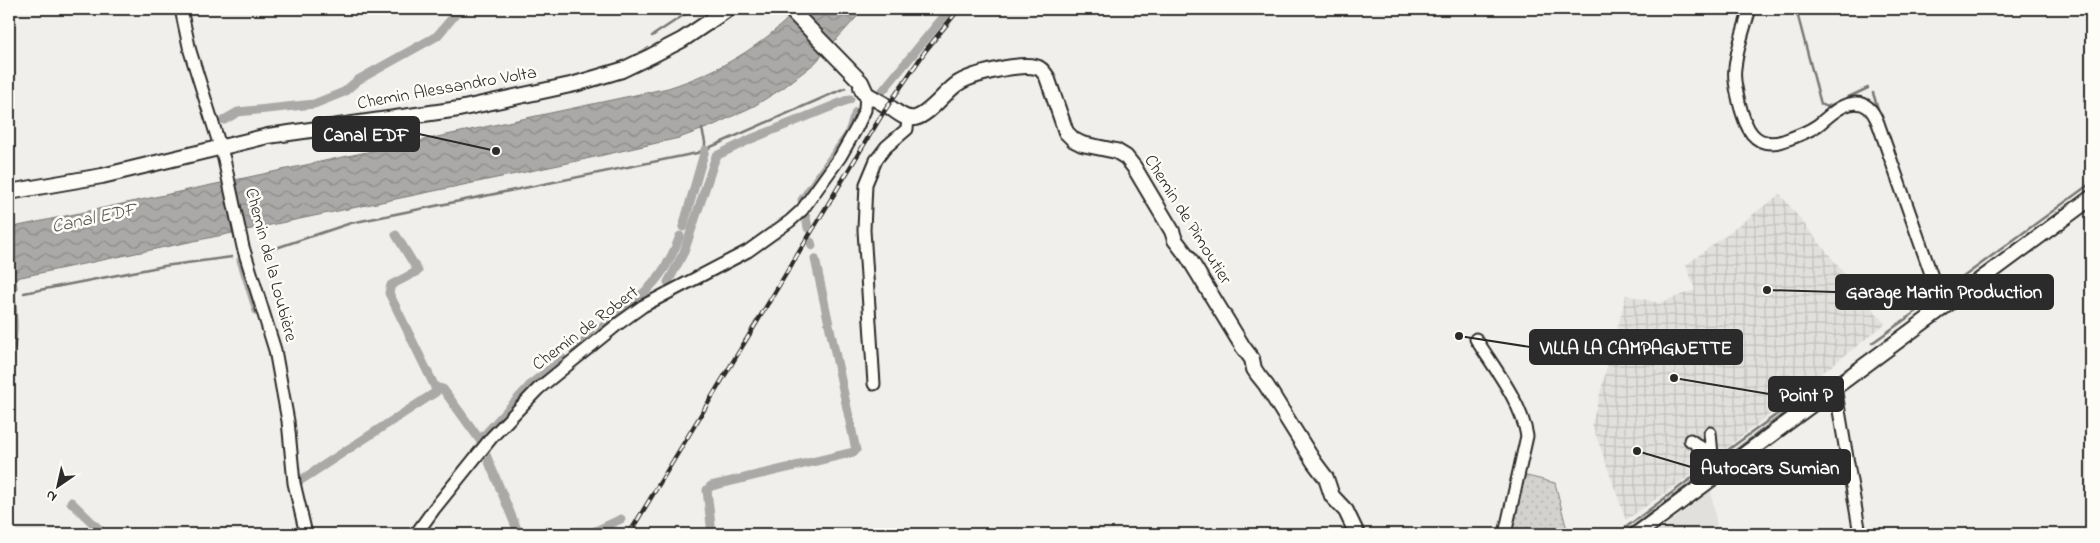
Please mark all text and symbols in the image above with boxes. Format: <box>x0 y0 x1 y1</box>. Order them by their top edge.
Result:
street label: Chemin Alessandro Volta <box>355 60 539 118</box>
callout: Canal EDF <box>313 117 419 151</box>
text: Canal EDF <box>323 123 410 150</box>
street label: Chemin de Pimoutier <box>1137 150 1238 290</box>
street label: Chemin de la Loubière <box>237 185 303 345</box>
water label: Canal EDF <box>49 196 141 241</box>
callout: Garage Martin Production <box>1836 275 2053 309</box>
street label: Chemin de Robert <box>527 280 645 378</box>
text: Garage Martin Production <box>1846 280 2042 309</box>
callout: VILLA LA CAMPAGNETTE <box>1530 330 1742 364</box>
text: VILLA LA CAMPAGNETTE <box>1539 336 1732 363</box>
callout: Point P <box>1769 377 1843 411</box>
text: Point P <box>1779 383 1833 410</box>
callout: Autocars Sumian <box>1691 450 1850 484</box>
text: Autocars Sumian <box>1701 456 1839 483</box>
north arrow <box>32 460 82 510</box>
text: N <box>42 484 61 507</box>

